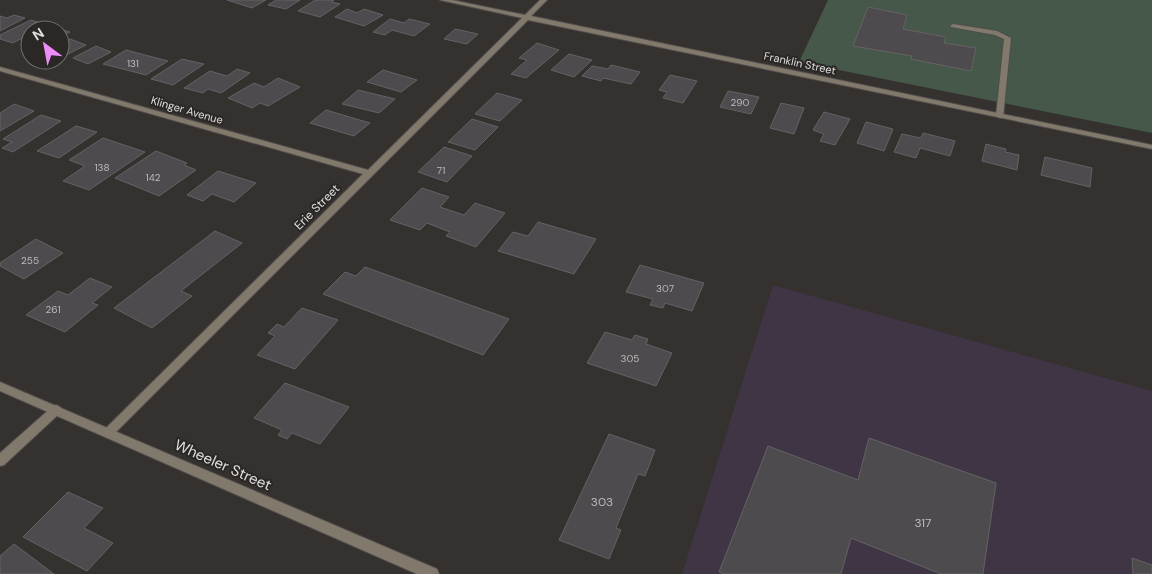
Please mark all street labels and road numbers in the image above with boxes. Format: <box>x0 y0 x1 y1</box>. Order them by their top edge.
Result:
street label: Franklin Street <box>763 49 837 77</box>
street label: Klinger Avenue <box>149 93 225 127</box>
street label: Erie Street <box>291 181 343 233</box>
street label: Wheeler Street <box>171 435 275 495</box>

